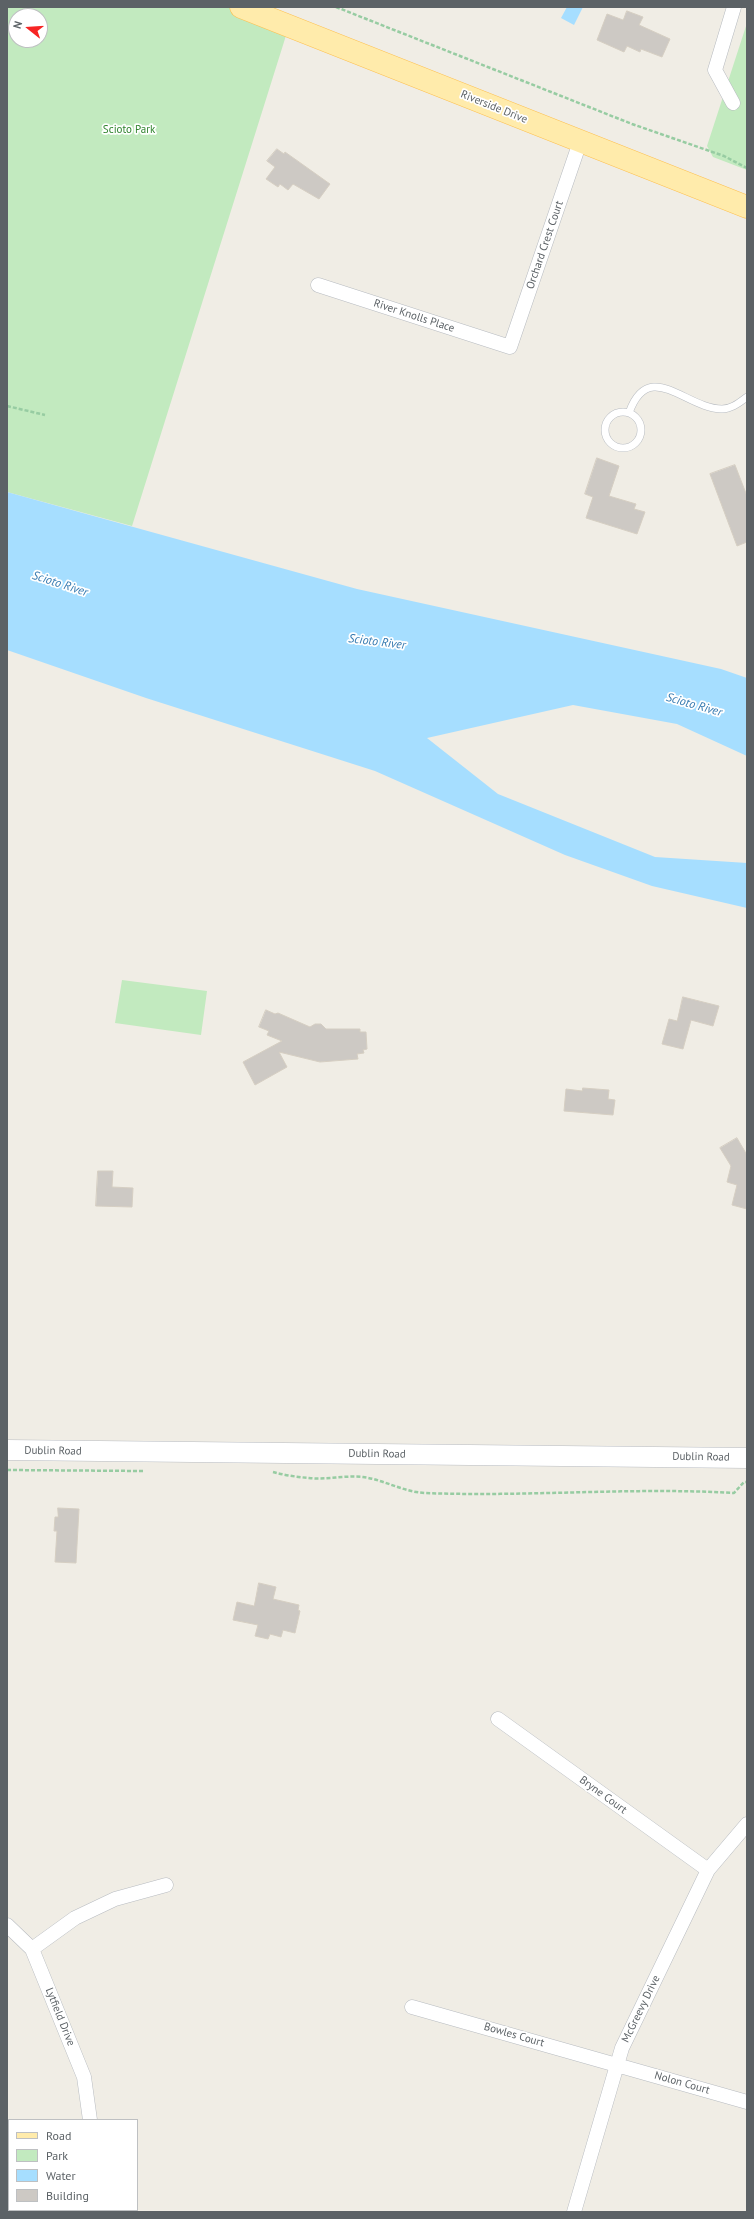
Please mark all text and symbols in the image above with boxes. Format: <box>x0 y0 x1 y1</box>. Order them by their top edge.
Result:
north arrow <box>8 8 48 48</box>
text: N <box>10 19 25 30</box>
street label: Riverside Drive <box>459 88 529 126</box>
park label: Scioto Park <box>103 123 155 137</box>
street label: Orchard Crest Court <box>524 199 566 291</box>
street label: River Knolls Place <box>372 297 456 335</box>
water label: Scioto River <box>30 568 90 600</box>
water label: Scioto River <box>348 631 406 653</box>
water label: Scioto River <box>664 690 724 720</box>
street label: Dublin Road <box>24 1444 82 1458</box>
street label: Dublin Road <box>348 1447 406 1461</box>
street label: Dublin Road <box>672 1450 730 1464</box>
street label: Bryne Court <box>577 1773 629 1817</box>
street label: McGreevy Drive <box>619 1973 663 2045</box>
street label: Lytfield Drive <box>42 1986 78 2048</box>
street label: Bowles Court <box>482 2020 546 2050</box>
street label: Nolon Court <box>653 2069 711 2097</box>
legend <box>8 2119 138 2211</box>
text: Road <box>46 2128 71 2143</box>
text: Park <box>46 2148 68 2163</box>
text: Water <box>46 2168 76 2183</box>
text: Building <box>46 2188 89 2203</box>

